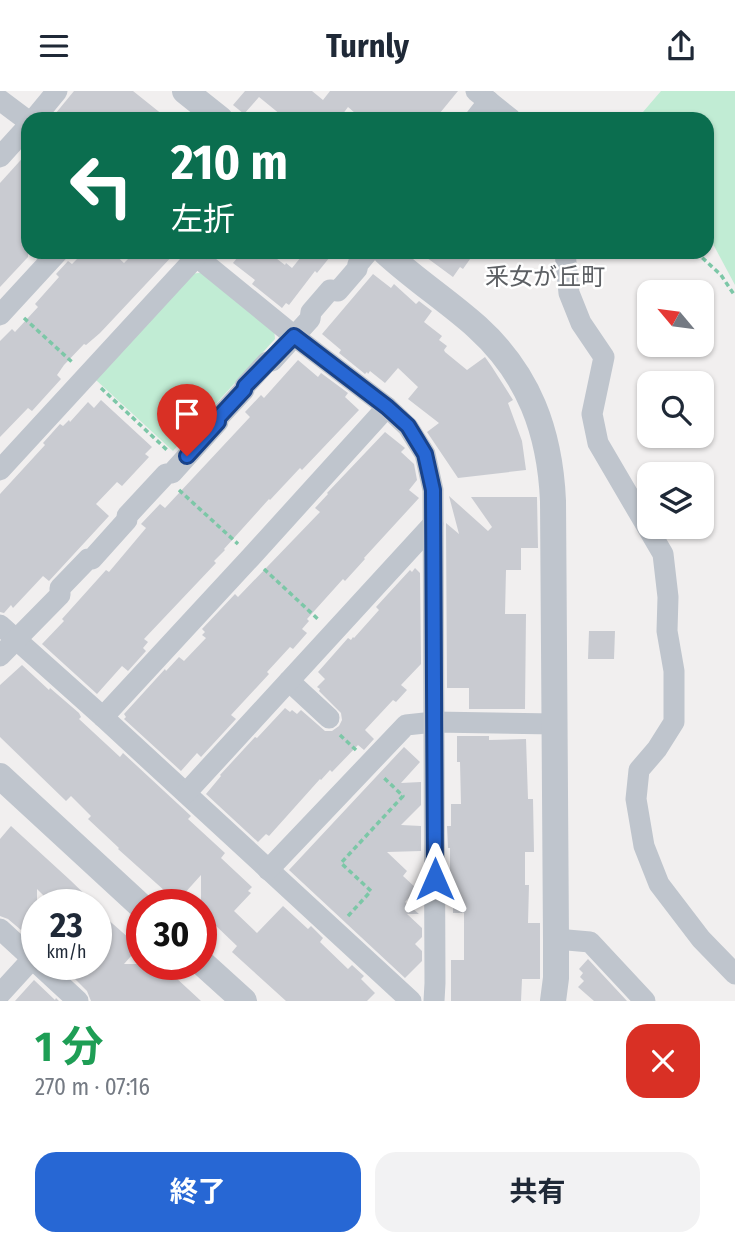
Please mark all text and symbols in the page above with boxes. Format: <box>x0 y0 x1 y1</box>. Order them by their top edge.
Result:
icon: menu <box>35 27 73 65</box>
text: Turnly <box>326 27 409 65</box>
icon: share <box>662 27 700 65</box>
text: 210 m <box>171 133 288 192</box>
icon: left <box>56 140 147 231</box>
text: 左折 <box>171 200 235 238</box>
district label: 釆女が丘町 <box>485 263 605 291</box>
north arrow <box>637 280 714 357</box>
map controls <box>637 280 714 539</box>
button: search <box>637 371 714 448</box>
pin <box>157 384 217 456</box>
icon: arrive <box>168 395 206 433</box>
button: layers <box>637 462 714 539</box>
position arrow <box>398 842 472 916</box>
speed limit sign: 30 <box>126 889 217 980</box>
text: 23 <box>50 904 83 946</box>
text: km/h <box>46 941 87 963</box>
text: 1 分 <box>35 1022 104 1072</box>
button: close <box>626 1024 700 1098</box>
text: 270 m · 07:16 <box>35 1073 150 1101</box>
button: 終了 <box>35 1152 361 1232</box>
button: 共有 <box>375 1152 700 1232</box>

